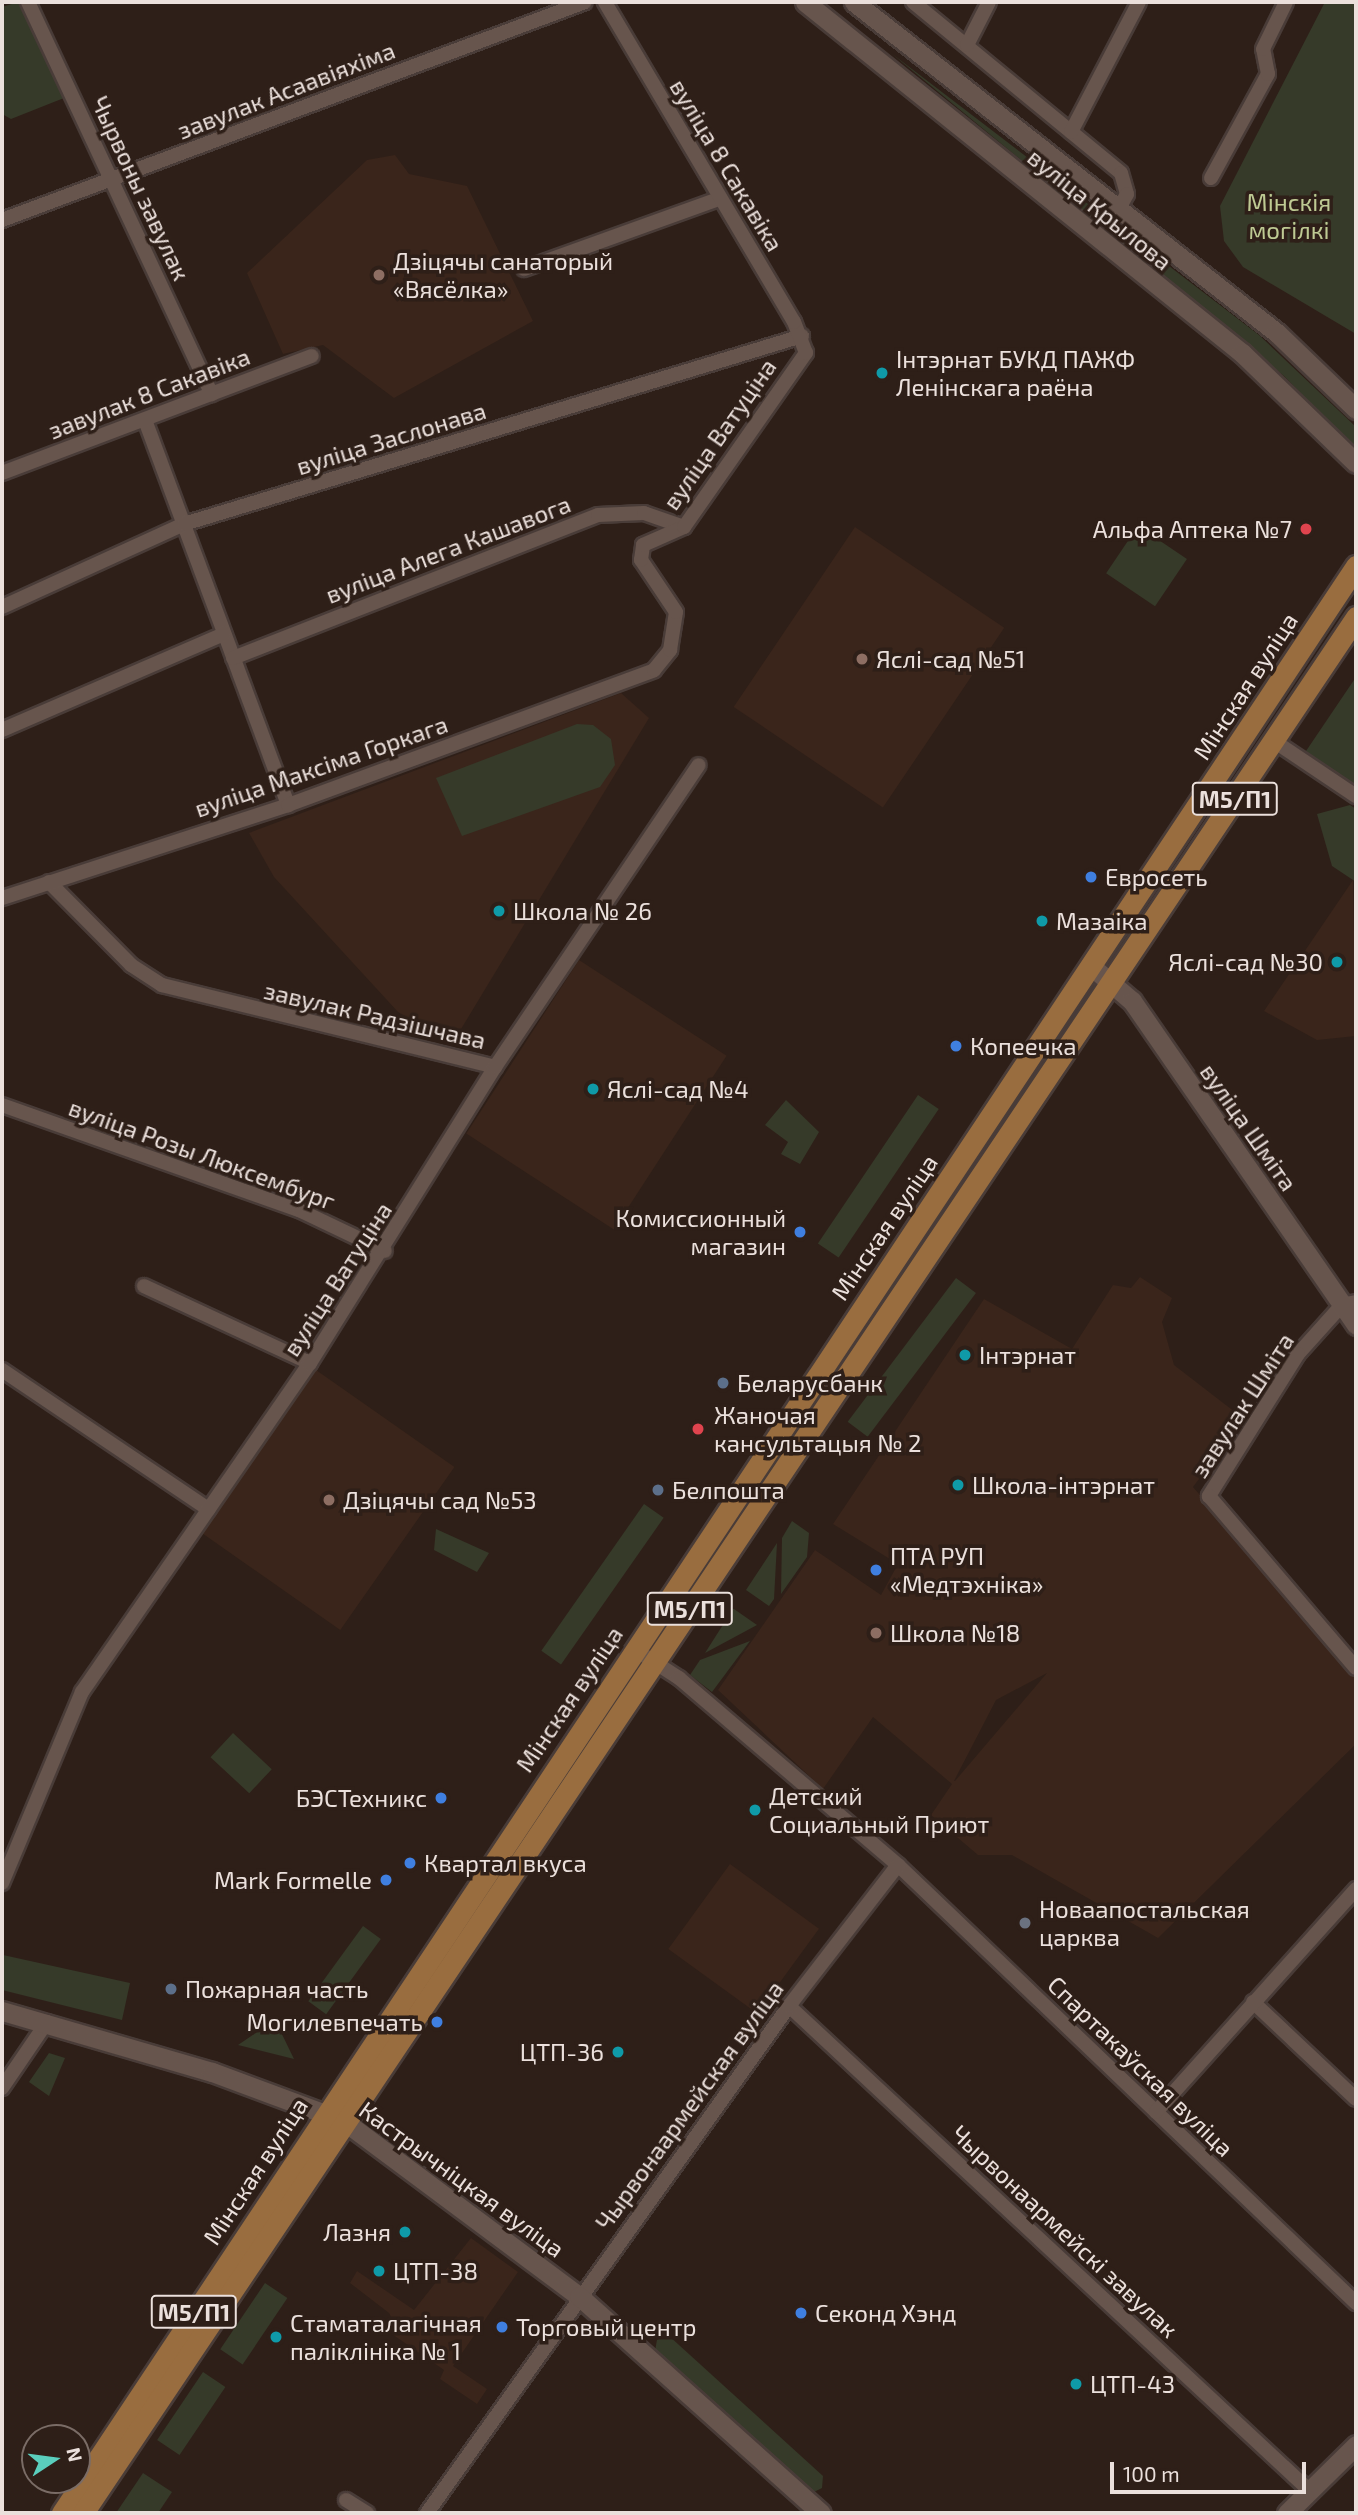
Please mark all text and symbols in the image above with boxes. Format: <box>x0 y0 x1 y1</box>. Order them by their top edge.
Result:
street label: завулак Асаавіяхіма <box>173 35 399 145</box>
street label: вуліца 8 Сакавіка <box>664 74 790 256</box>
street label: Чырвоны завулак <box>86 91 196 285</box>
street label: вуліца Крылова <box>1022 142 1178 276</box>
park label: Мінскія могілкі <box>1247 188 1331 244</box>
place label: Дзіцячы санаторый «Вясёлка» <box>393 247 613 303</box>
marker: Дзіцячы санаторый «Вясёлка» <box>371 267 387 283</box>
street label: завулак 8 Сакавіка <box>44 341 254 445</box>
place label: Інтэрнат БУКД ПАЖФ Ленінскага раёна <box>896 345 1135 401</box>
street label: вуліца Ватуціна <box>656 353 782 515</box>
marker: Інтэрнат БУКД ПАЖФ Ленінскага раёна <box>874 365 890 381</box>
street label: вуліца Заслонава <box>293 395 489 481</box>
street label: вуліца Алега Кашавога <box>321 489 575 609</box>
place label: Альфа Аптека №7 <box>1093 515 1292 543</box>
marker: Альфа Аптека №7 <box>1298 521 1314 537</box>
street label: Мінская вуліца <box>1187 607 1303 765</box>
place label: Яслі-сад №51 <box>876 645 1025 673</box>
marker: Яслі-сад №51 <box>854 651 870 667</box>
street label: вуліца Максіма Горкага <box>191 709 451 823</box>
road number: М5/П1 <box>1191 779 1279 818</box>
place label: Евросеть <box>1105 863 1208 891</box>
marker: Евросеть <box>1083 869 1099 885</box>
place label: Школа № 26 <box>513 897 652 925</box>
marker: Школа № 26 <box>491 903 507 919</box>
place label: Мазаіка <box>1056 907 1148 935</box>
marker: Мазаіка <box>1034 913 1050 929</box>
place label: Яслі-сад №30 <box>1168 948 1323 976</box>
marker: Яслі-сад №30 <box>1329 954 1345 970</box>
street label: завулак Радзішчава <box>261 975 489 1055</box>
place label: Копеечка <box>970 1032 1077 1060</box>
marker: Копеечка <box>948 1038 964 1054</box>
street label: вуліца Шміта <box>1195 1058 1303 1196</box>
place label: Яслі-сад №4 <box>607 1075 749 1103</box>
marker: Яслі-сад №4 <box>585 1081 601 1097</box>
street label: вуліца Розы Люксембург <box>65 1092 339 1216</box>
street label: Мінская вуліца <box>825 1149 943 1305</box>
street label: вуліца Ватуціна <box>277 1197 397 1361</box>
place label: Комиссионный магазин <box>615 1204 786 1260</box>
marker: Комиссионный магазин <box>792 1224 808 1240</box>
street label: завулак Шміта <box>1185 1327 1299 1483</box>
place label: Інтэрнат <box>979 1341 1076 1369</box>
marker: Інтэрнат <box>957 1347 973 1363</box>
place label: Беларусбанк <box>737 1369 883 1397</box>
marker: Беларусбанк <box>715 1375 731 1391</box>
place label: Жаночая кансультацыя № 2 <box>714 1401 922 1457</box>
marker: Жаночая кансультацыя № 2 <box>688 1419 708 1439</box>
place label: Школа-інтэрнат <box>972 1471 1155 1499</box>
place label: Белпошта <box>672 1476 785 1504</box>
marker: Школа-інтэрнат <box>950 1477 966 1493</box>
marker: Белпошта <box>650 1482 666 1498</box>
place label: Дзіцячы сад №53 <box>343 1486 537 1514</box>
marker: Дзіцячы сад №53 <box>321 1492 337 1508</box>
place label: ПТА РУП «Медтэхніка» <box>890 1542 1043 1598</box>
marker: ПТА РУП «Медтэхніка» <box>868 1562 884 1578</box>
road number: М5/П1 <box>646 1590 734 1628</box>
place label: Школа №18 <box>890 1619 1020 1647</box>
street label: Мінская вуліца <box>510 1621 628 1777</box>
marker: Школа №18 <box>868 1625 884 1641</box>
place label: Детский Социальный Приют <box>769 1782 989 1838</box>
place label: БЭСТехникс <box>296 1784 427 1812</box>
marker: БЭСТехникс <box>433 1790 449 1806</box>
marker: Детский Социальный Приют <box>747 1802 763 1818</box>
place label: Квартал вкуса <box>424 1849 587 1877</box>
marker: Квартал вкуса <box>402 1855 418 1871</box>
place label: Mark Formelle <box>214 1866 372 1894</box>
marker: Mark Formelle <box>378 1872 394 1888</box>
place label: Новаапостальская царква <box>1039 1895 1250 1951</box>
marker: Новаапостальская царква <box>1017 1915 1033 1931</box>
street label: Спартакаўская вуліца <box>1042 1970 1240 2162</box>
place label: Пожарная часть <box>185 1975 368 2003</box>
street label: Чырвонаармейская вуліца <box>589 1975 789 2235</box>
marker: Пожарная часть <box>163 1981 179 1997</box>
place label: Могилевпечать <box>246 2008 423 2036</box>
marker: Могилевпечать <box>429 2014 445 2030</box>
place label: ЦТП-36 <box>520 2038 604 2066</box>
marker: ЦТП-36 <box>610 2044 626 2060</box>
street label: Мінская вуліца <box>197 2092 313 2250</box>
street label: Кастрычніцкая вуліца <box>354 2095 570 2263</box>
street label: Чырвонаармейскі завулак <box>946 2119 1184 2343</box>
place label: Лазня <box>323 2218 391 2246</box>
marker: Лазня <box>397 2224 413 2240</box>
place label: ЦТП-38 <box>393 2257 478 2285</box>
marker: ЦТП-38 <box>371 2263 387 2279</box>
road number: М5/П1 <box>150 2292 238 2332</box>
place label: Секонд Хэнд <box>815 2299 956 2327</box>
marker: Секонд Хэнд <box>793 2305 809 2321</box>
place label: Стаматалагічная паліклініка № 1 <box>290 2309 482 2365</box>
place label: Торговый центр <box>516 2313 696 2341</box>
marker: Торговый центр <box>494 2319 510 2335</box>
marker: Стаматалагічная паліклініка № 1 <box>268 2329 284 2345</box>
place label: ЦТП-43 <box>1090 2370 1175 2398</box>
marker: ЦТП-43 <box>1068 2376 1084 2392</box>
north arrow <box>21 2424 91 2494</box>
text: N <box>62 2445 88 2464</box>
scale bar <box>1113 2448 1309 2492</box>
text: 100 m <box>1123 2461 1180 2486</box>

